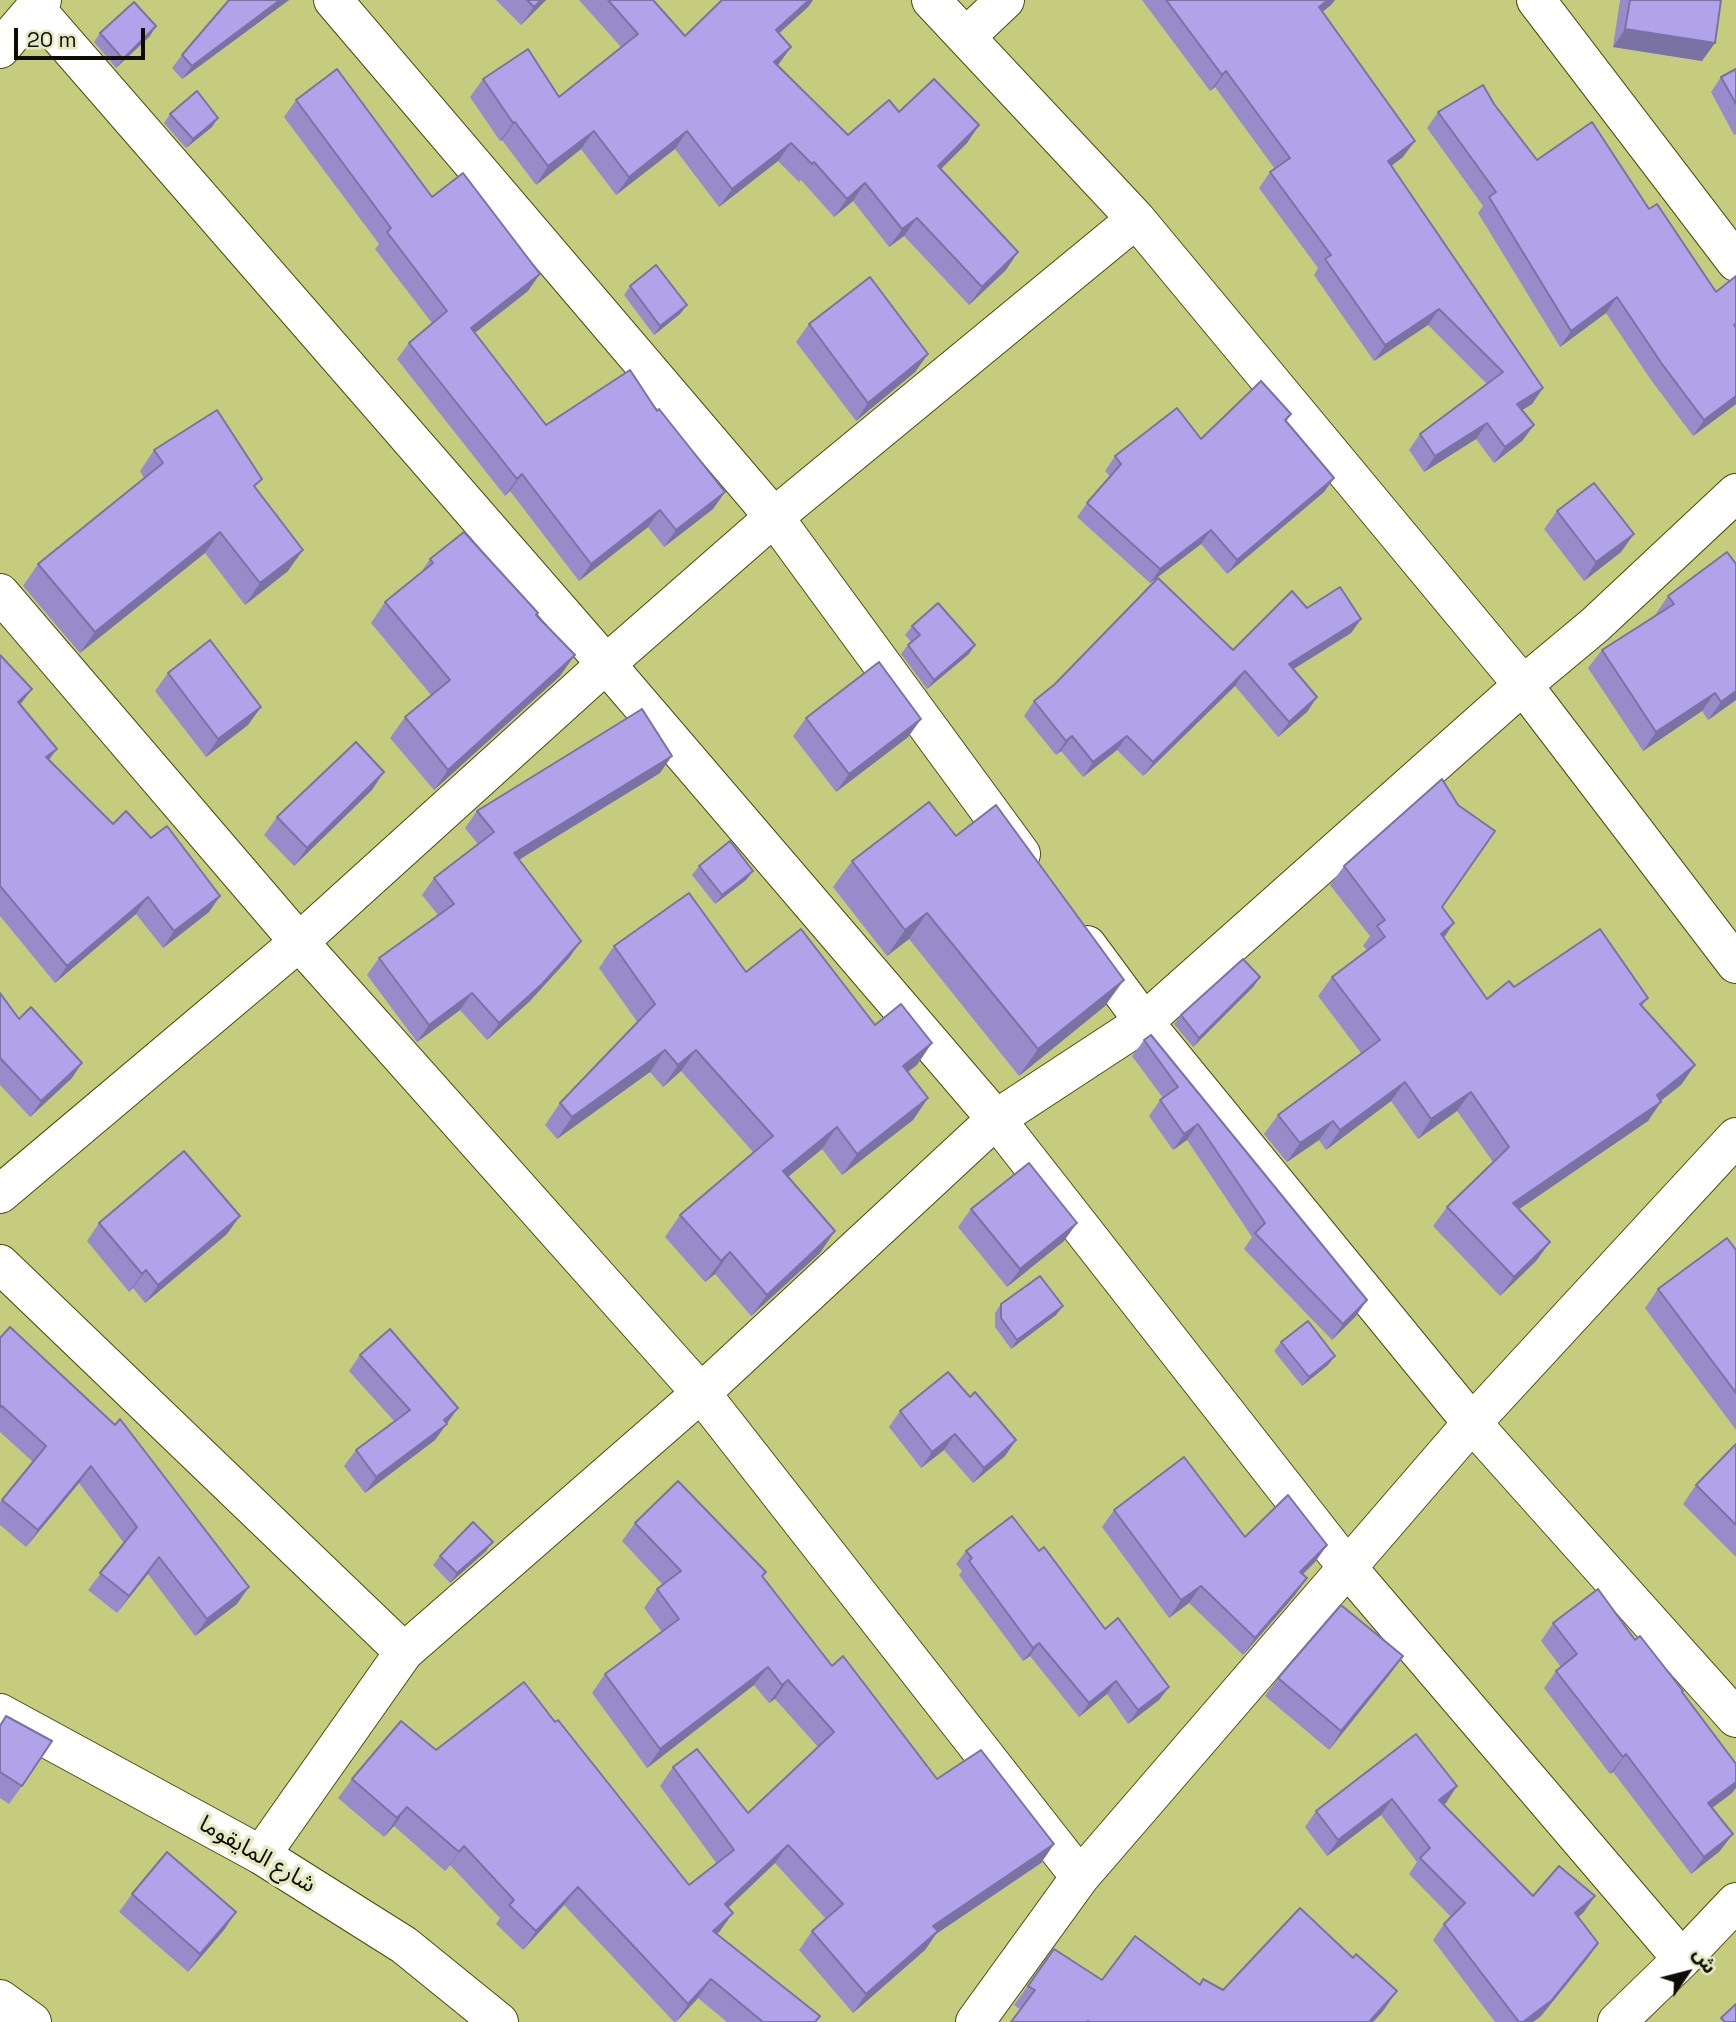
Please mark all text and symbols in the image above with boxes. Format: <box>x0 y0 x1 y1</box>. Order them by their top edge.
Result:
scale bar <box>18 14 149 58</box>
text: 20 m <box>27 26 77 53</box>
street label: شارع المايقوما <box>194 1811 320 1899</box>
north arrow <box>1652 1938 1722 2008</box>
text: ش <box>1687 1943 1722 1978</box>

